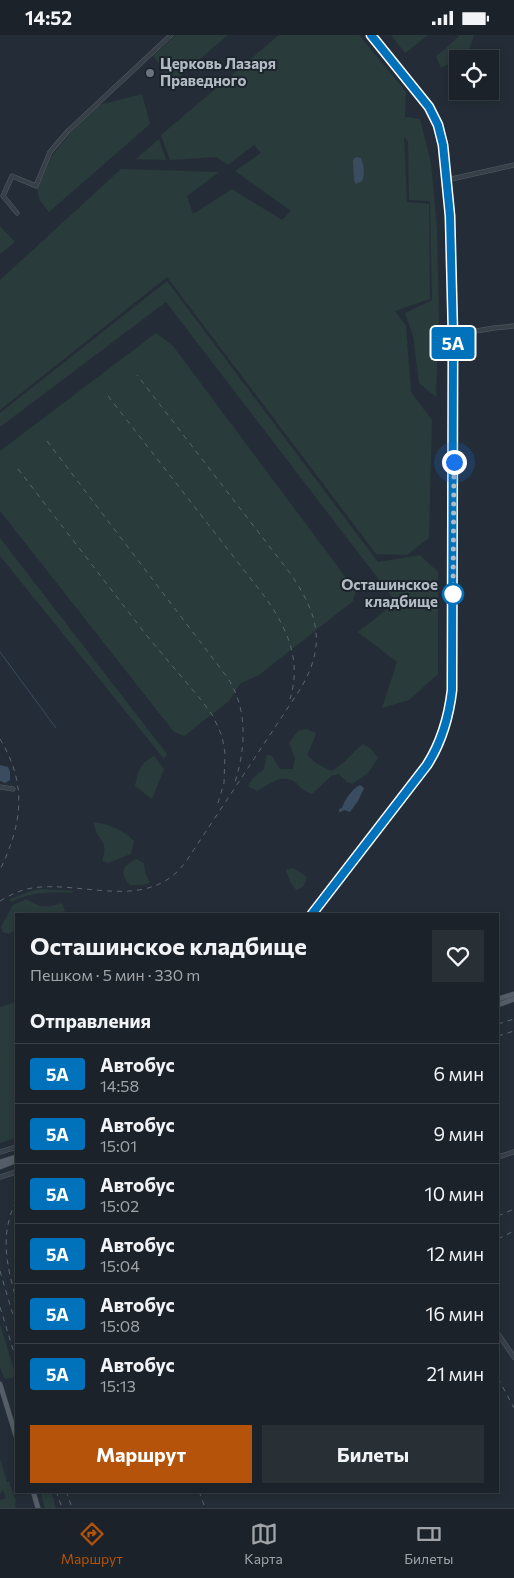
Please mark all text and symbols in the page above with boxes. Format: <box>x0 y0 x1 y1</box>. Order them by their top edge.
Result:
text: 14:52 <box>25 6 72 29</box>
map controls <box>449 50 499 100</box>
button: locate <box>449 50 499 100</box>
place label: Церковь Лазаря Праведного <box>160 54 276 89</box>
marker: Церковь Лазаря Праведного <box>144 67 156 79</box>
line badge: 5А <box>430 327 476 359</box>
text: 5А <box>442 332 464 354</box>
your location <box>442 450 467 475</box>
place label: Осташинское кладбище <box>341 575 438 610</box>
marker: Осташинское кладбище <box>442 583 464 605</box>
button: heart <box>432 930 484 982</box>
text: Осташинское кладбище <box>30 931 307 960</box>
text: Пешком · 5 мин · 330 m <box>30 965 200 984</box>
text: Отправления <box>30 1009 151 1032</box>
text: Автобус <box>100 1053 175 1076</box>
text: 6 мин <box>434 1062 484 1085</box>
text: 5А <box>46 1063 69 1085</box>
text: 14:58 <box>100 1076 139 1095</box>
text: Автобус <box>100 1113 175 1136</box>
text: 9 мин <box>434 1122 484 1145</box>
text: 5А <box>46 1123 69 1145</box>
text: 15:01 <box>100 1136 137 1155</box>
text: Автобус <box>100 1173 175 1196</box>
text: 10 мин <box>425 1182 484 1205</box>
text: 5А <box>46 1183 69 1205</box>
text: 15:02 <box>100 1196 139 1215</box>
text: Автобус <box>100 1233 175 1256</box>
text: 12 мин <box>426 1242 484 1265</box>
text: 5А <box>46 1243 69 1265</box>
text: 15:04 <box>100 1256 140 1275</box>
text: Автобус <box>100 1293 175 1316</box>
text: 16 мин <box>425 1302 484 1325</box>
text: 5А <box>46 1303 69 1325</box>
text: 15:08 <box>100 1316 140 1335</box>
text: Автобус <box>100 1353 175 1376</box>
text: 21 мин <box>426 1362 484 1385</box>
text: 5А <box>46 1363 69 1385</box>
text: 15:13 <box>100 1376 136 1395</box>
button: Маршрут <box>30 1425 252 1483</box>
button: Билеты <box>262 1425 484 1483</box>
tab: Маршрут <box>61 1520 123 1567</box>
tab: Карта <box>244 1520 283 1567</box>
tab: Билеты <box>404 1520 453 1567</box>

